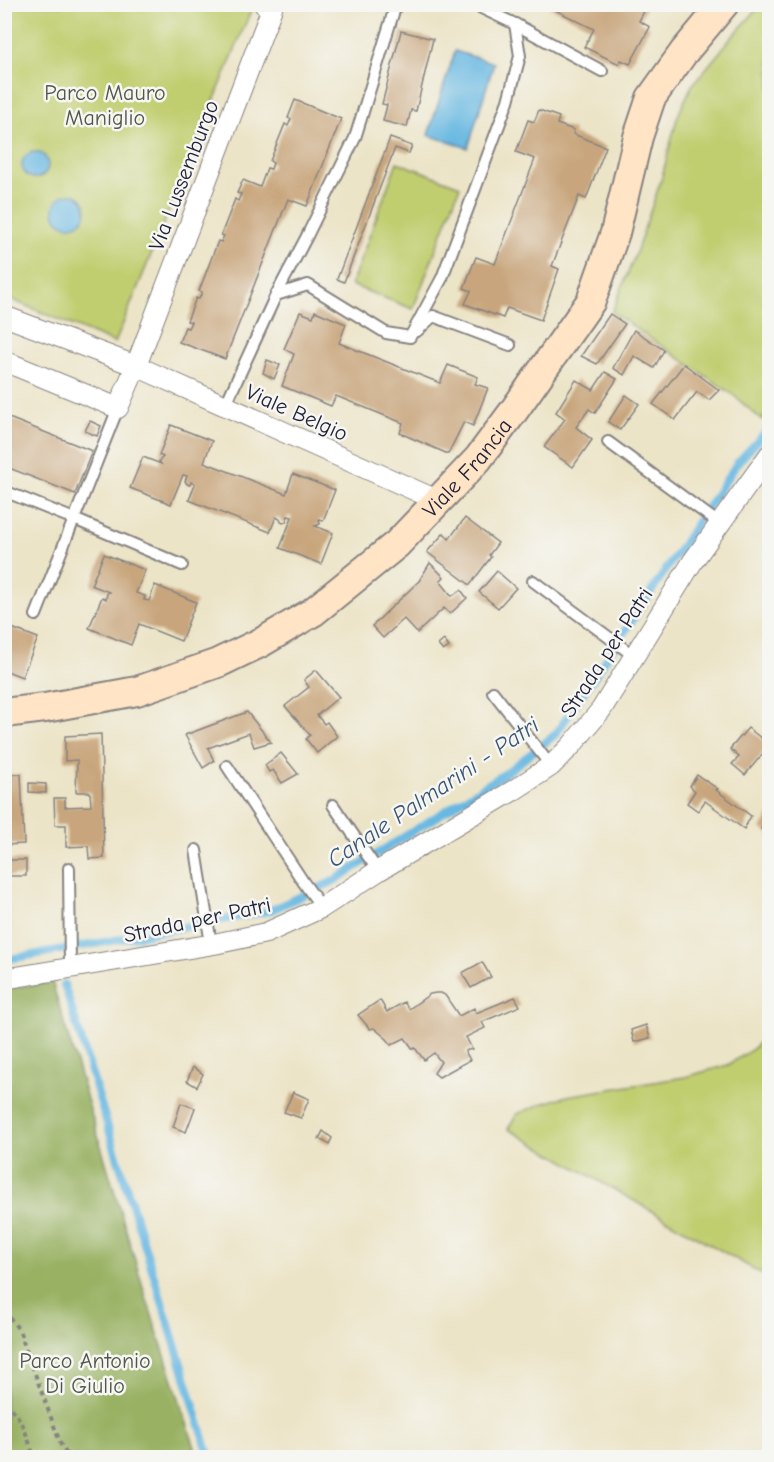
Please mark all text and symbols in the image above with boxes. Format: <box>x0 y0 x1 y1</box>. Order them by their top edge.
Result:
park label: Parco Mauro Maniglio <box>44 80 166 131</box>
street label: Via Lussemburgo <box>143 96 225 254</box>
street label: Viale Belgio <box>241 379 352 447</box>
street label: Viale Francia <box>417 414 518 523</box>
street label: Strada per Patri <box>555 583 659 723</box>
water label: Canale Palmarini - Patri <box>322 710 544 873</box>
street label: Strada per Patri <box>121 892 273 948</box>
park label: Parco Antonio Di Giulio <box>19 1348 151 1399</box>

